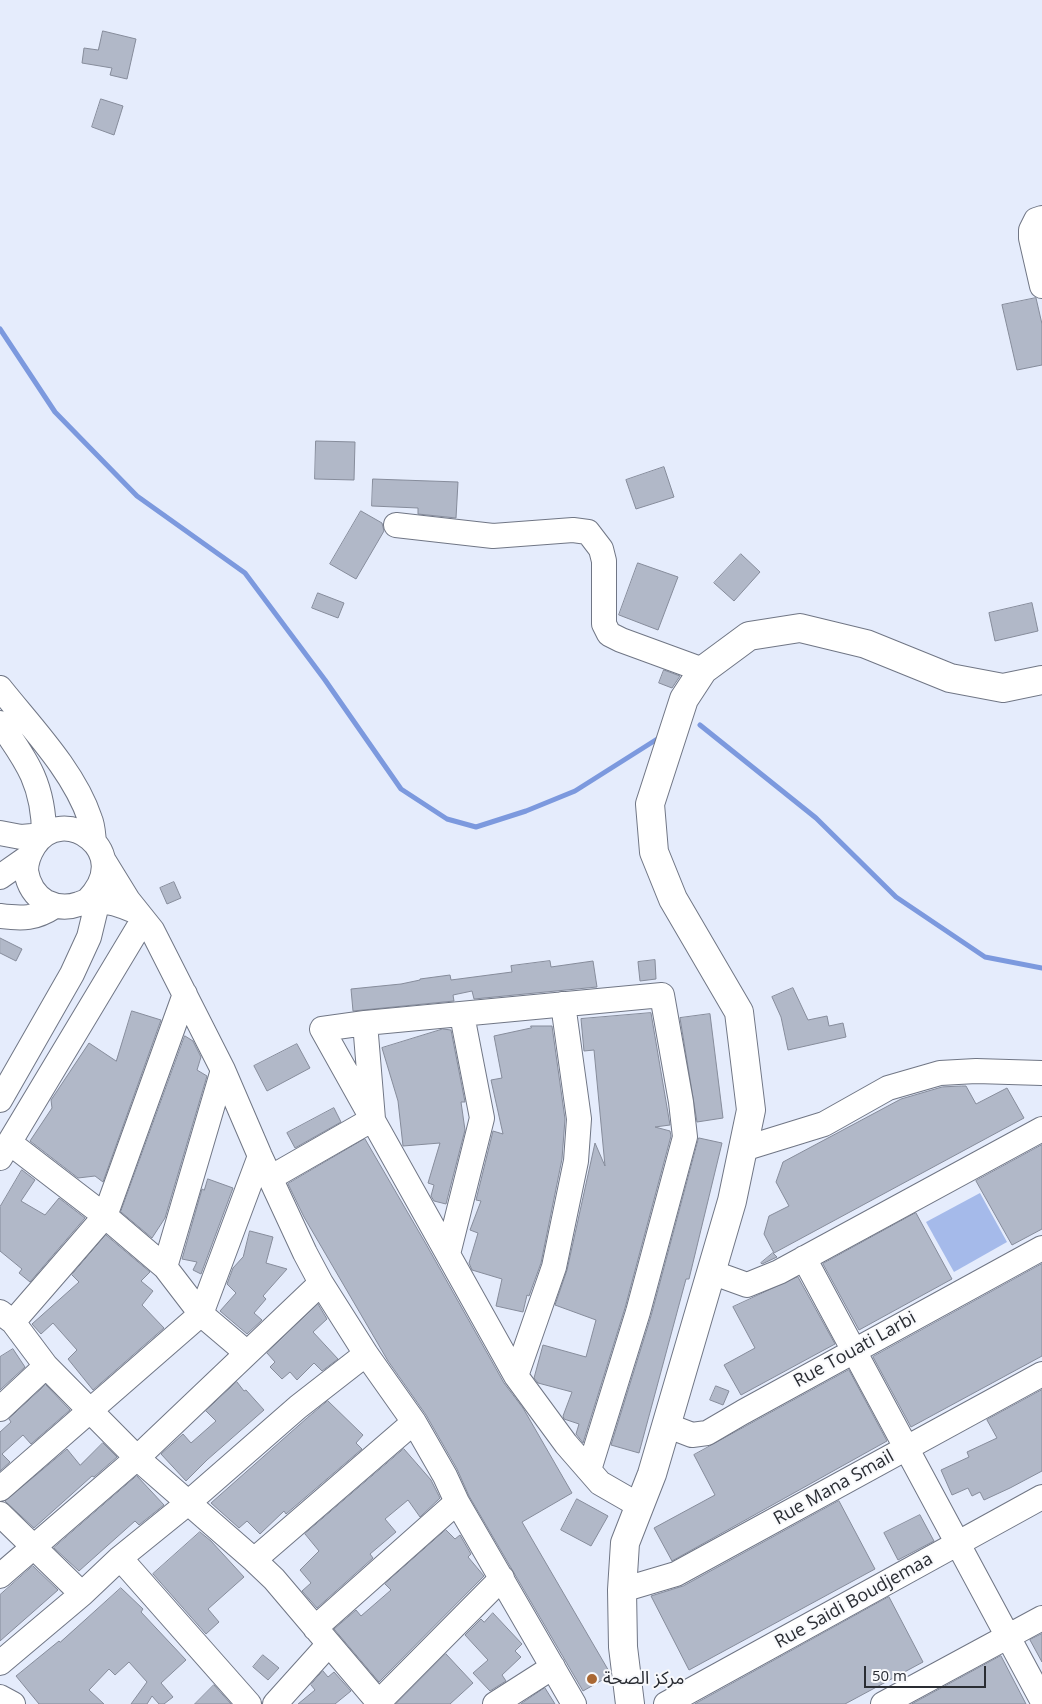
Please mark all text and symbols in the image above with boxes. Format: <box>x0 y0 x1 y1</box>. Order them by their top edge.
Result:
street label: Rue Touati Larbi <box>790 1307 920 1393</box>
street label: Rue Mana Smail <box>770 1446 898 1530</box>
street label: Rue Saidi Boudjemaa <box>771 1549 937 1653</box>
scale bar <box>867 1656 990 1688</box>
text: 50 m <box>872 1665 907 1685</box>
place label: مركز الصحة <box>603 1668 684 1690</box>
marker: مركز الصحة <box>585 1672 599 1686</box>

